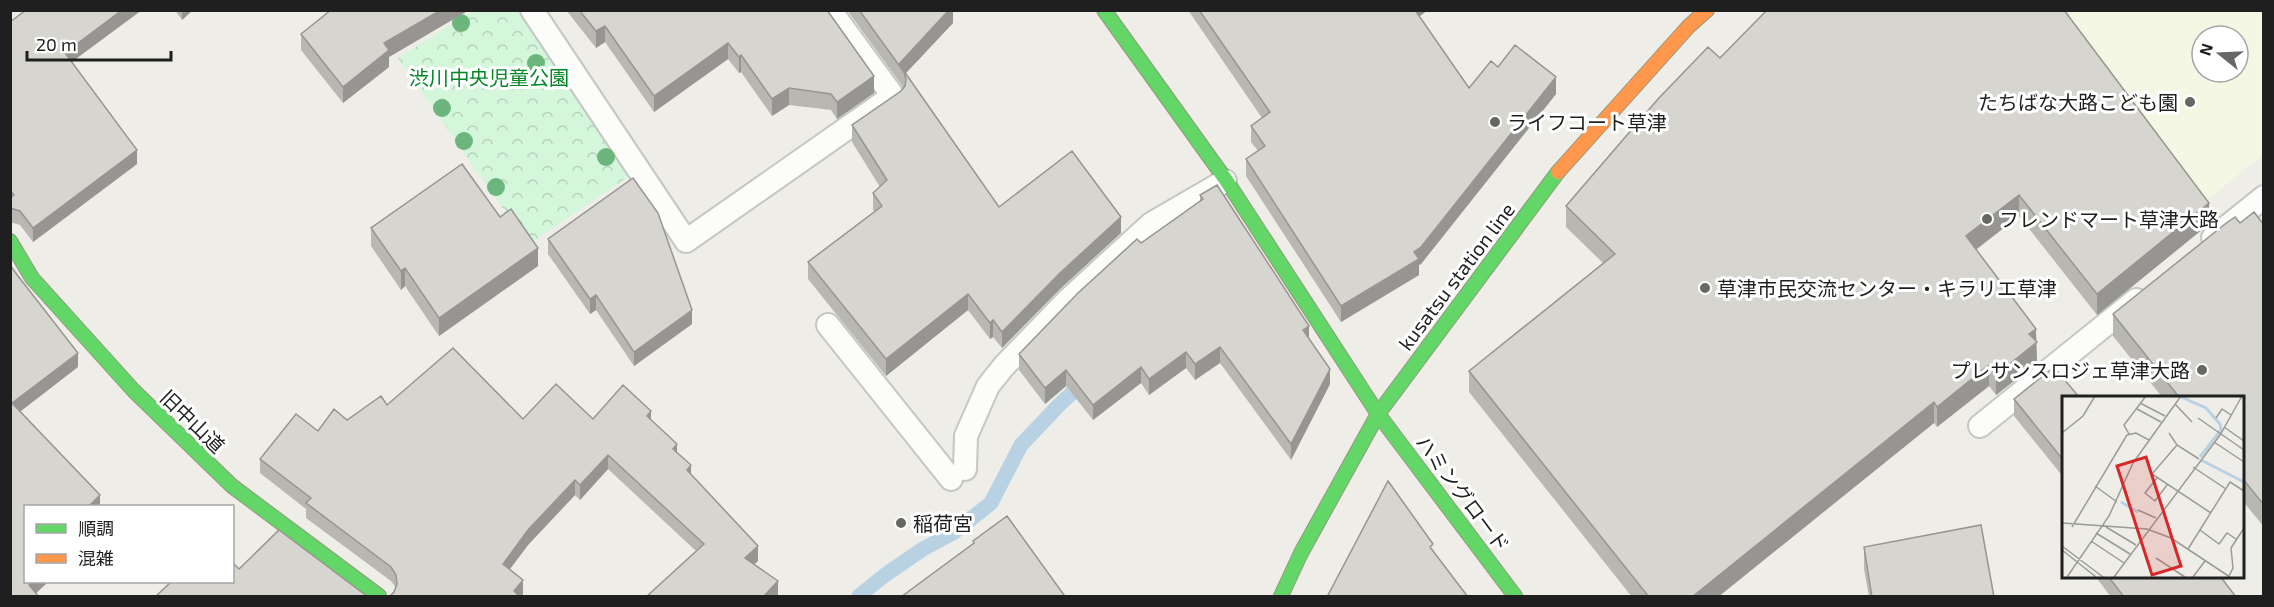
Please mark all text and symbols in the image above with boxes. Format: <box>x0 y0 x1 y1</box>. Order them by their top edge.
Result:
scale bar <box>27 24 171 62</box>
north arrow <box>2190 24 2250 84</box>
text: 20 m <box>36 33 77 55</box>
text: N <box>2194 41 2216 58</box>
park label: 渋川中央児童公園 <box>409 65 569 89</box>
place label: たちばな大路こども園 <box>1978 90 2178 114</box>
marker: たちばな大路こども園 <box>2183 95 2197 109</box>
place label: ライフコート草津 <box>1507 110 1667 134</box>
marker: ライフコート草津 <box>1488 115 1502 129</box>
street label: kusatsu station line <box>1393 198 1519 354</box>
place label: フレンドマート草津大路 <box>1999 207 2219 231</box>
marker: フレンドマート草津大路 <box>1980 212 1994 226</box>
place label: 草津市民交流センター・キラリエ草津 <box>1717 276 2057 300</box>
marker: 草津市民交流センター・キラリエ草津 <box>1698 281 1712 295</box>
place label: プレサンスロジェ草津大路 <box>1950 358 2190 382</box>
marker: プレサンスロジェ草津大路 <box>2195 363 2209 377</box>
street label: 旧中山道 <box>156 385 230 457</box>
inset map <box>2062 396 2244 577</box>
street label: ハミングロード <box>1411 430 1515 556</box>
legend <box>24 505 234 583</box>
place label: 稲荷宮 <box>913 511 973 535</box>
marker: 稲荷宮 <box>894 516 908 530</box>
text: 順調 <box>78 517 114 539</box>
text: 混雑 <box>78 547 114 569</box>

